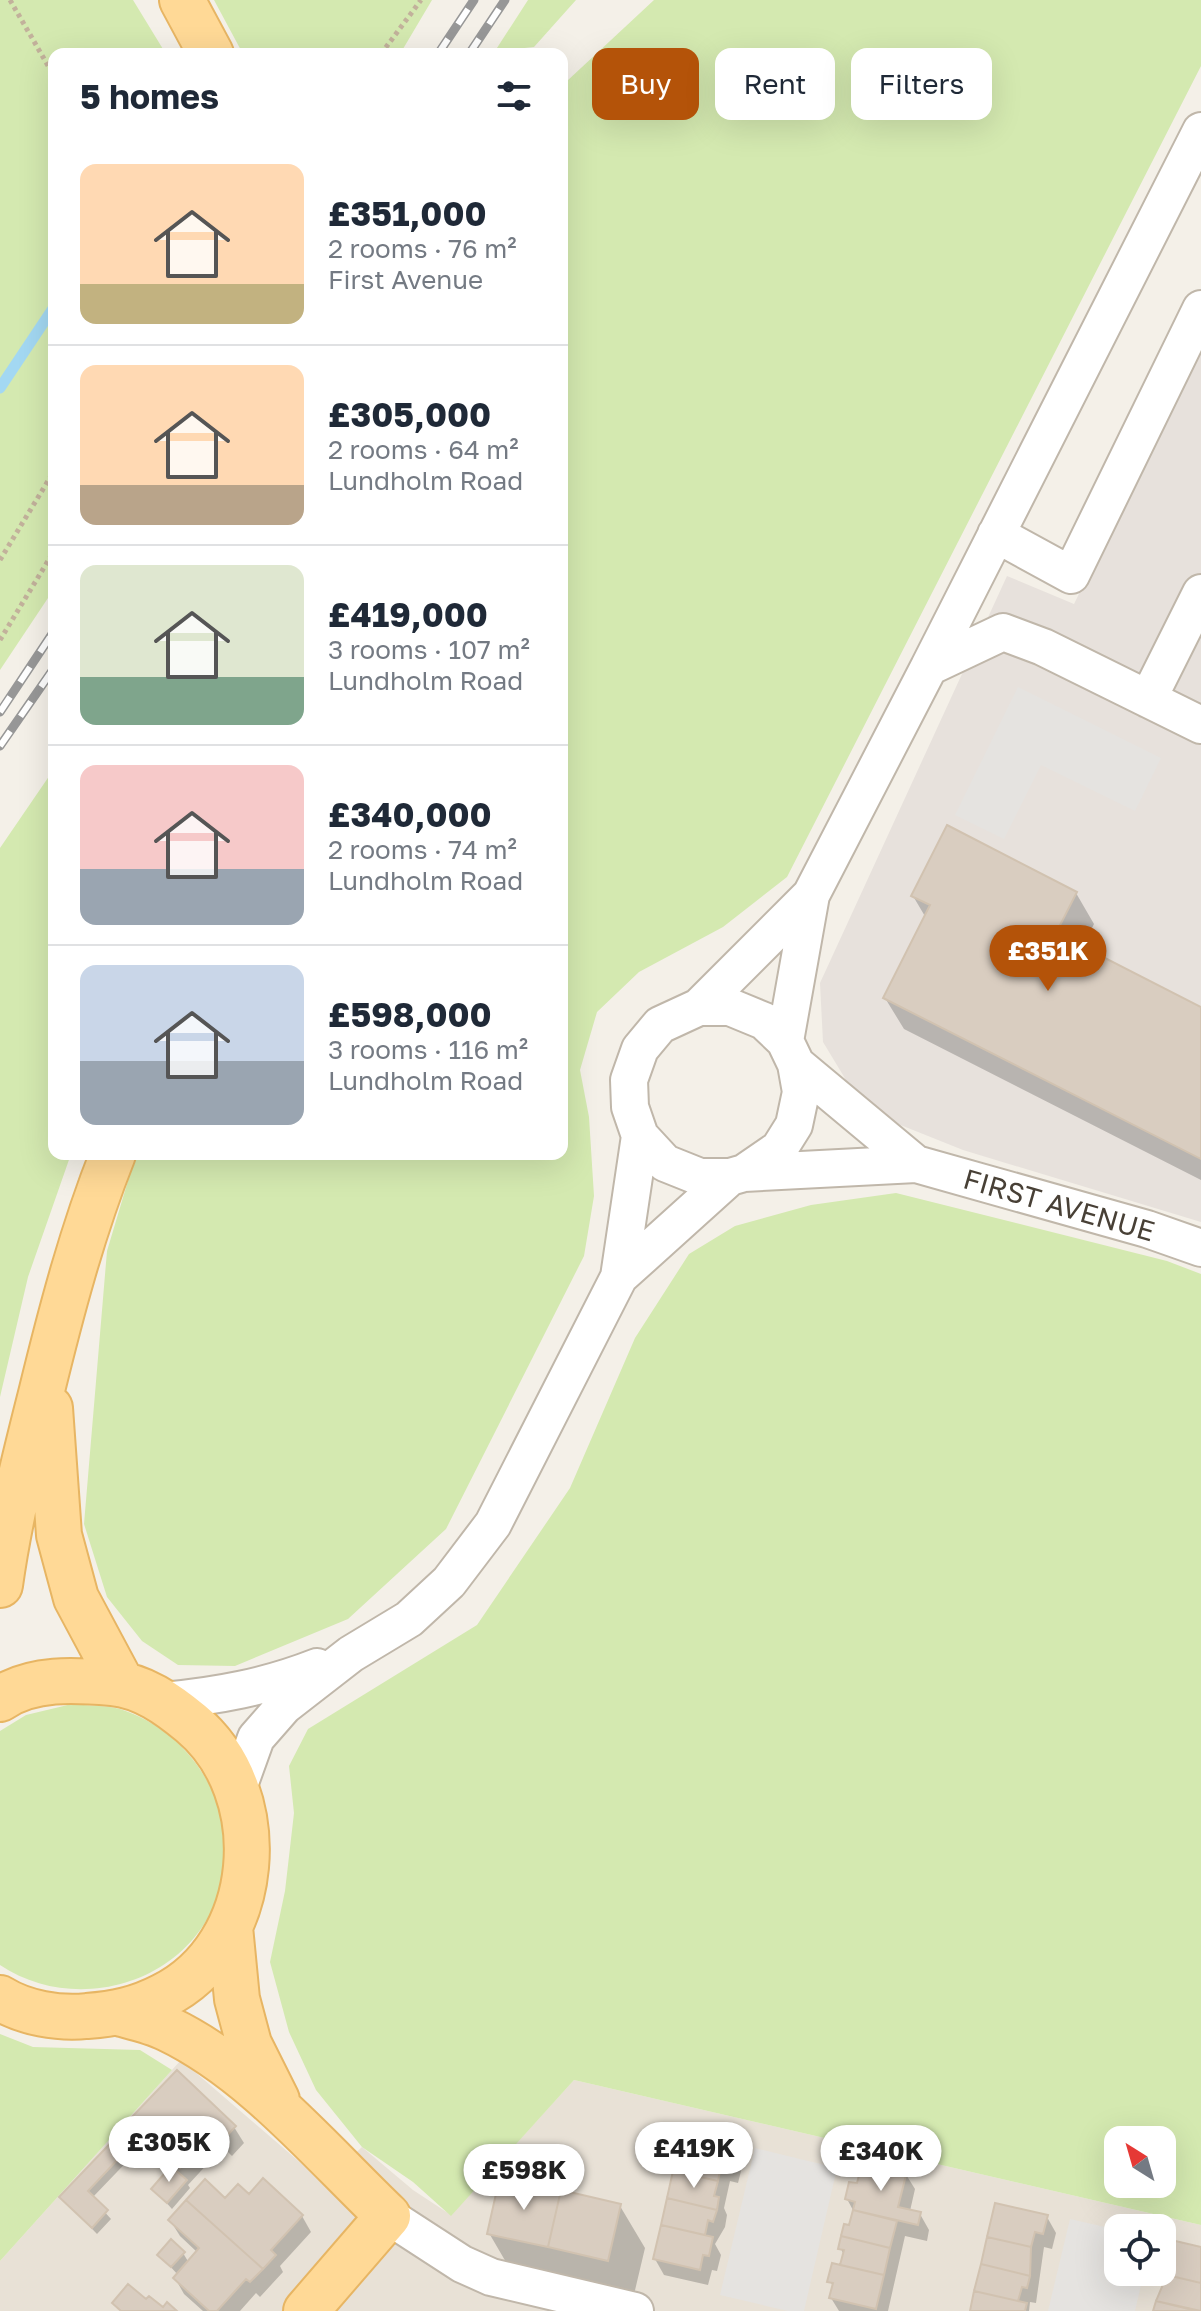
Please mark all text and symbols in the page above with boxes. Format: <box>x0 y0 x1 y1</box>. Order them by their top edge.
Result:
chip: Buy <box>592 48 699 120</box>
chip: Rent <box>715 48 835 120</box>
chip: Filters <box>851 48 992 120</box>
icon: filters <box>492 74 536 118</box>
text: 5 homes <box>80 76 219 116</box>
text: £351,000 <box>328 193 487 233</box>
icon: home <box>144 196 240 292</box>
text: 2 rooms · 76 m² <box>328 233 517 264</box>
text: First Avenue <box>328 264 483 295</box>
text: £305,000 <box>328 394 491 434</box>
icon: home <box>144 397 240 493</box>
text: 2 rooms · 64 m² <box>328 434 519 465</box>
text: Lundholm Road <box>328 465 523 496</box>
text: £419,000 <box>328 594 488 634</box>
icon: home <box>144 597 240 693</box>
text: 3 rooms · 107 m² <box>328 634 530 665</box>
text: Lundholm Road <box>328 665 523 696</box>
text: £340,000 <box>328 794 492 834</box>
icon: home <box>144 797 240 893</box>
text: 2 rooms · 74 m² <box>328 834 517 865</box>
text: Lundholm Road <box>328 865 523 896</box>
pin: £351K <box>992 925 1104 993</box>
text: £351K <box>1007 935 1089 966</box>
text: £598,000 <box>328 994 492 1034</box>
icon: home <box>144 997 240 1093</box>
text: 3 rooms · 116 m² <box>328 1034 528 1065</box>
text: Lundholm Road <box>328 1065 523 1096</box>
street label: FIRST AVENUE <box>960 1161 1159 1248</box>
pin: £305K <box>113 2116 225 2184</box>
pin: £419K <box>638 2122 750 2190</box>
pin: £340K <box>825 2125 937 2193</box>
text: £305K <box>127 2126 211 2157</box>
north arrow <box>1104 2126 1176 2198</box>
map controls <box>1104 2126 1176 2286</box>
text: £419K <box>653 2132 735 2163</box>
text: £340K <box>838 2135 924 2166</box>
pin: £598K <box>468 2144 580 2212</box>
text: £598K <box>481 2154 567 2185</box>
button: locate <box>1104 2214 1176 2286</box>

